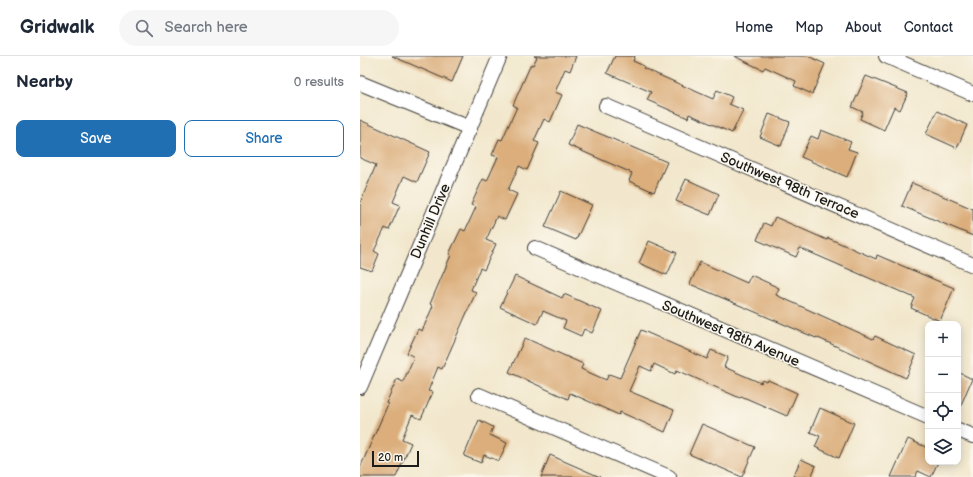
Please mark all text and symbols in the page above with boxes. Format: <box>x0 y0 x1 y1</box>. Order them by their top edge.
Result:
search box <box>119 10 399 46</box>
text: Gridwalk <box>20 16 95 39</box>
icon: search <box>133 17 155 39</box>
text: Search here <box>165 18 248 37</box>
text: Home <box>735 19 773 36</box>
text: Map <box>795 19 823 36</box>
text: About <box>845 19 882 36</box>
text: Contact <box>904 19 953 36</box>
text: Nearby <box>16 72 73 92</box>
text: 0 results <box>294 74 344 90</box>
button: Save <box>16 120 176 157</box>
button: Share <box>184 120 344 157</box>
street label: Southwest 98th Terrace <box>718 149 862 222</box>
street label: Dunhill Drive <box>407 181 454 261</box>
street label: Southwest 98th Avenue <box>660 297 802 370</box>
map controls <box>925 321 961 465</box>
button: + <box>925 321 961 357</box>
button: − <box>925 357 961 393</box>
button: locate <box>925 393 961 429</box>
button: layers <box>925 429 961 465</box>
scale bar <box>372 449 419 468</box>
text: 20 m <box>378 451 403 464</box>

